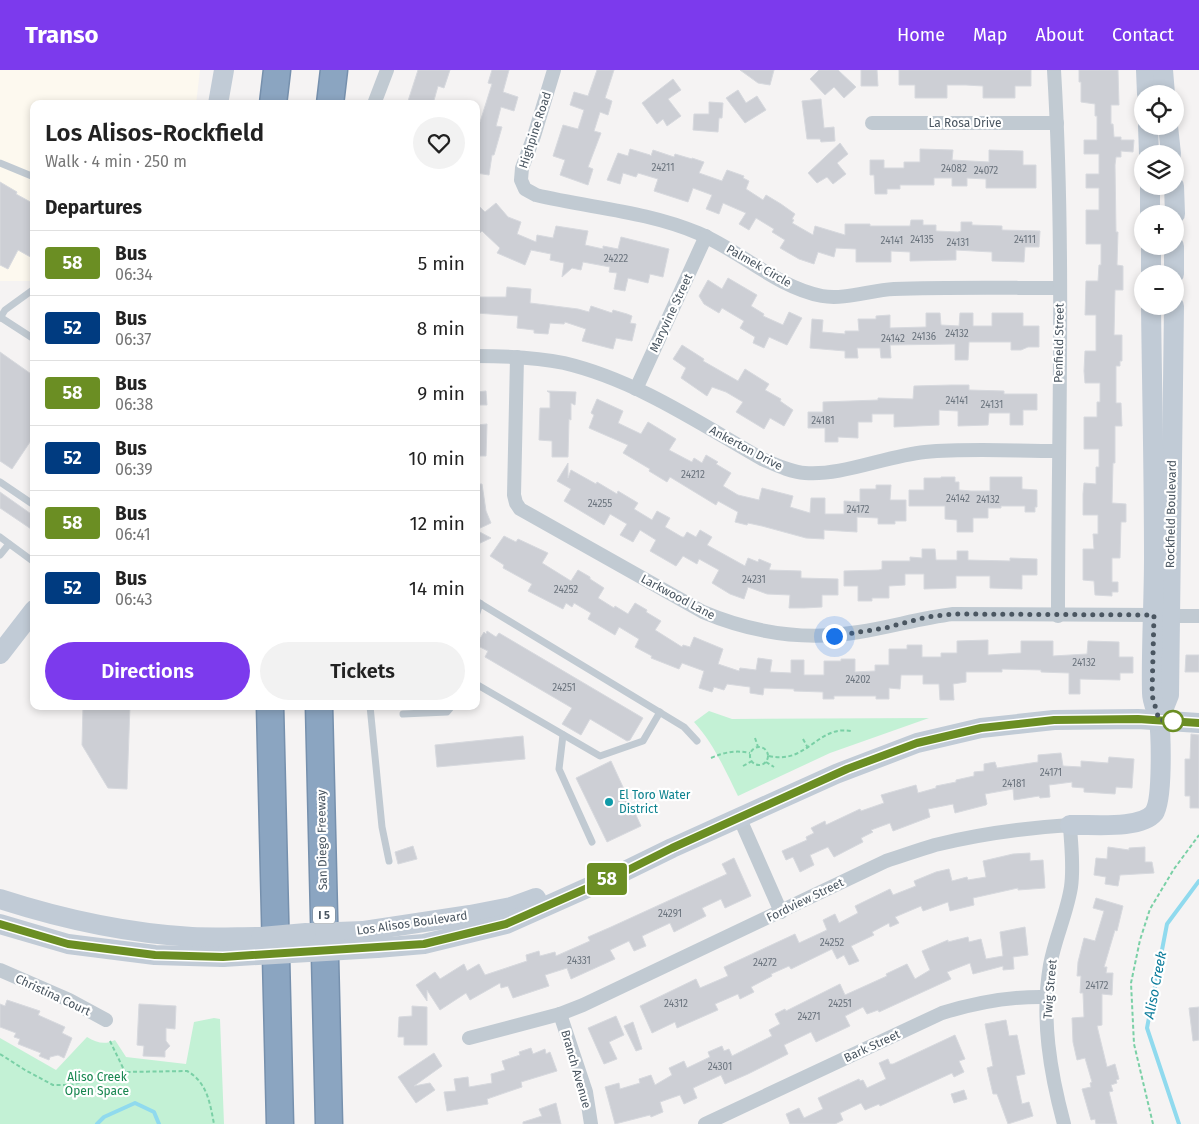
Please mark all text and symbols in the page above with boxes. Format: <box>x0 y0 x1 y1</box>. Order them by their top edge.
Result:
text: Transo <box>25 21 99 49</box>
text: Home <box>897 24 945 46</box>
text: Map <box>973 24 1007 46</box>
text: About <box>1035 24 1084 46</box>
text: Contact <box>1112 24 1174 46</box>
map controls <box>1134 85 1184 315</box>
button: locate <box>1134 85 1184 135</box>
street label: Highpine Road <box>516 90 554 170</box>
street label: La Rosa Drive <box>929 116 1002 130</box>
button: heart <box>413 117 465 169</box>
text: Los Alisos-Rockfield <box>45 119 264 147</box>
button: layers <box>1134 145 1184 195</box>
text: Walk · 4 min · 250 m <box>45 152 187 171</box>
house number: 24211 <box>651 162 675 174</box>
house number: 24082 <box>941 163 967 175</box>
house number: 24072 <box>974 165 998 177</box>
text: Departures <box>45 196 142 219</box>
button: + <box>1134 205 1184 255</box>
house number: 24135 <box>910 234 934 246</box>
house number: 24111 <box>1014 234 1036 246</box>
house number: 24141 <box>881 235 903 247</box>
house number: 24131 <box>947 237 969 249</box>
text: Bus <box>115 242 147 265</box>
street label: Palmek Circle <box>724 242 794 290</box>
text: 58 <box>62 252 83 274</box>
text: 5 min <box>418 252 465 275</box>
house number: 24222 <box>604 253 628 265</box>
text: 06:34 <box>115 265 153 284</box>
button: − <box>1134 265 1184 315</box>
street label: Maryvine Street <box>647 271 696 354</box>
street label: Penfield Street <box>1051 302 1067 383</box>
text: Bus <box>115 307 147 330</box>
text: 52 <box>63 317 82 339</box>
text: 8 min <box>417 317 465 340</box>
house number: 24132 <box>945 328 969 340</box>
text: 06:37 <box>115 330 151 349</box>
house number: 24136 <box>912 331 936 343</box>
house number: 24142 <box>881 333 905 345</box>
text: Bus <box>115 372 147 395</box>
text: 58 <box>62 382 83 404</box>
text: 9 min <box>417 382 465 405</box>
text: 06:38 <box>115 395 153 414</box>
house number: 24141 <box>946 395 968 407</box>
house number: 24131 <box>981 399 1003 411</box>
house number: 24181 <box>811 415 835 427</box>
street label: Ankerton Drive <box>707 423 785 473</box>
text: Bus <box>115 437 147 460</box>
text: 52 <box>63 447 82 469</box>
text: 10 min <box>408 447 465 470</box>
text: 06:39 <box>115 460 153 479</box>
street label: Rockfield Boulevard <box>1163 460 1179 568</box>
house number: 24212 <box>681 469 705 481</box>
house number: 24142 <box>946 493 970 505</box>
house number: 24132 <box>976 494 1000 506</box>
house number: 24255 <box>588 498 612 510</box>
text: Bus <box>115 502 147 525</box>
house number: 24172 <box>847 504 870 516</box>
text: 58 <box>62 512 83 534</box>
text: 12 min <box>410 512 465 535</box>
text: 06:41 <box>115 525 151 544</box>
text: Bus <box>115 567 147 590</box>
street label: Larkwood Lane <box>638 572 718 622</box>
house number: 24231 <box>742 574 766 586</box>
text: 52 <box>63 577 82 599</box>
text: 14 min <box>409 577 465 600</box>
house number: 24252 <box>554 584 578 596</box>
text: 06:43 <box>115 590 152 609</box>
your location <box>822 624 847 649</box>
button: Directions <box>45 642 250 700</box>
button: Tickets <box>260 642 465 700</box>
house number: 24132 <box>1072 657 1096 669</box>
house number: 24202 <box>845 674 871 686</box>
house number: 24251 <box>552 682 576 694</box>
unlabelled marker <box>1162 710 1184 732</box>
house number: 24171 <box>1040 767 1062 779</box>
house number: 24181 <box>1002 778 1026 790</box>
place label: El Toro Water District <box>619 788 691 816</box>
street label: San Diego Freeway <box>314 789 330 890</box>
marker: El Toro Water District <box>603 796 615 808</box>
line badge: 58 <box>584 863 630 895</box>
text: 58 <box>597 868 617 890</box>
street label: Fordview Street <box>764 875 846 925</box>
road number: I 5 <box>313 906 335 924</box>
street label: Los Alisos Boulevard <box>356 908 468 938</box>
house number: 24291 <box>658 908 682 920</box>
house number: 24252 <box>820 937 844 949</box>
water label: Aliso Creek <box>1140 949 1170 1021</box>
house number: 24331 <box>567 955 591 967</box>
house number: 24272 <box>753 957 777 969</box>
street label: Twig Street <box>1040 958 1060 1019</box>
street label: Christina Court <box>13 972 93 1019</box>
house number: 24172 <box>1086 980 1109 992</box>
house number: 24312 <box>664 998 688 1010</box>
house number: 24251 <box>828 998 852 1010</box>
house number: 24271 <box>797 1011 821 1023</box>
street label: Bark Street <box>842 1027 903 1065</box>
street label: Branch Avenue <box>558 1028 594 1110</box>
house number: 24301 <box>708 1061 732 1073</box>
park label: Aliso Creek Open Space <box>65 1070 129 1098</box>

